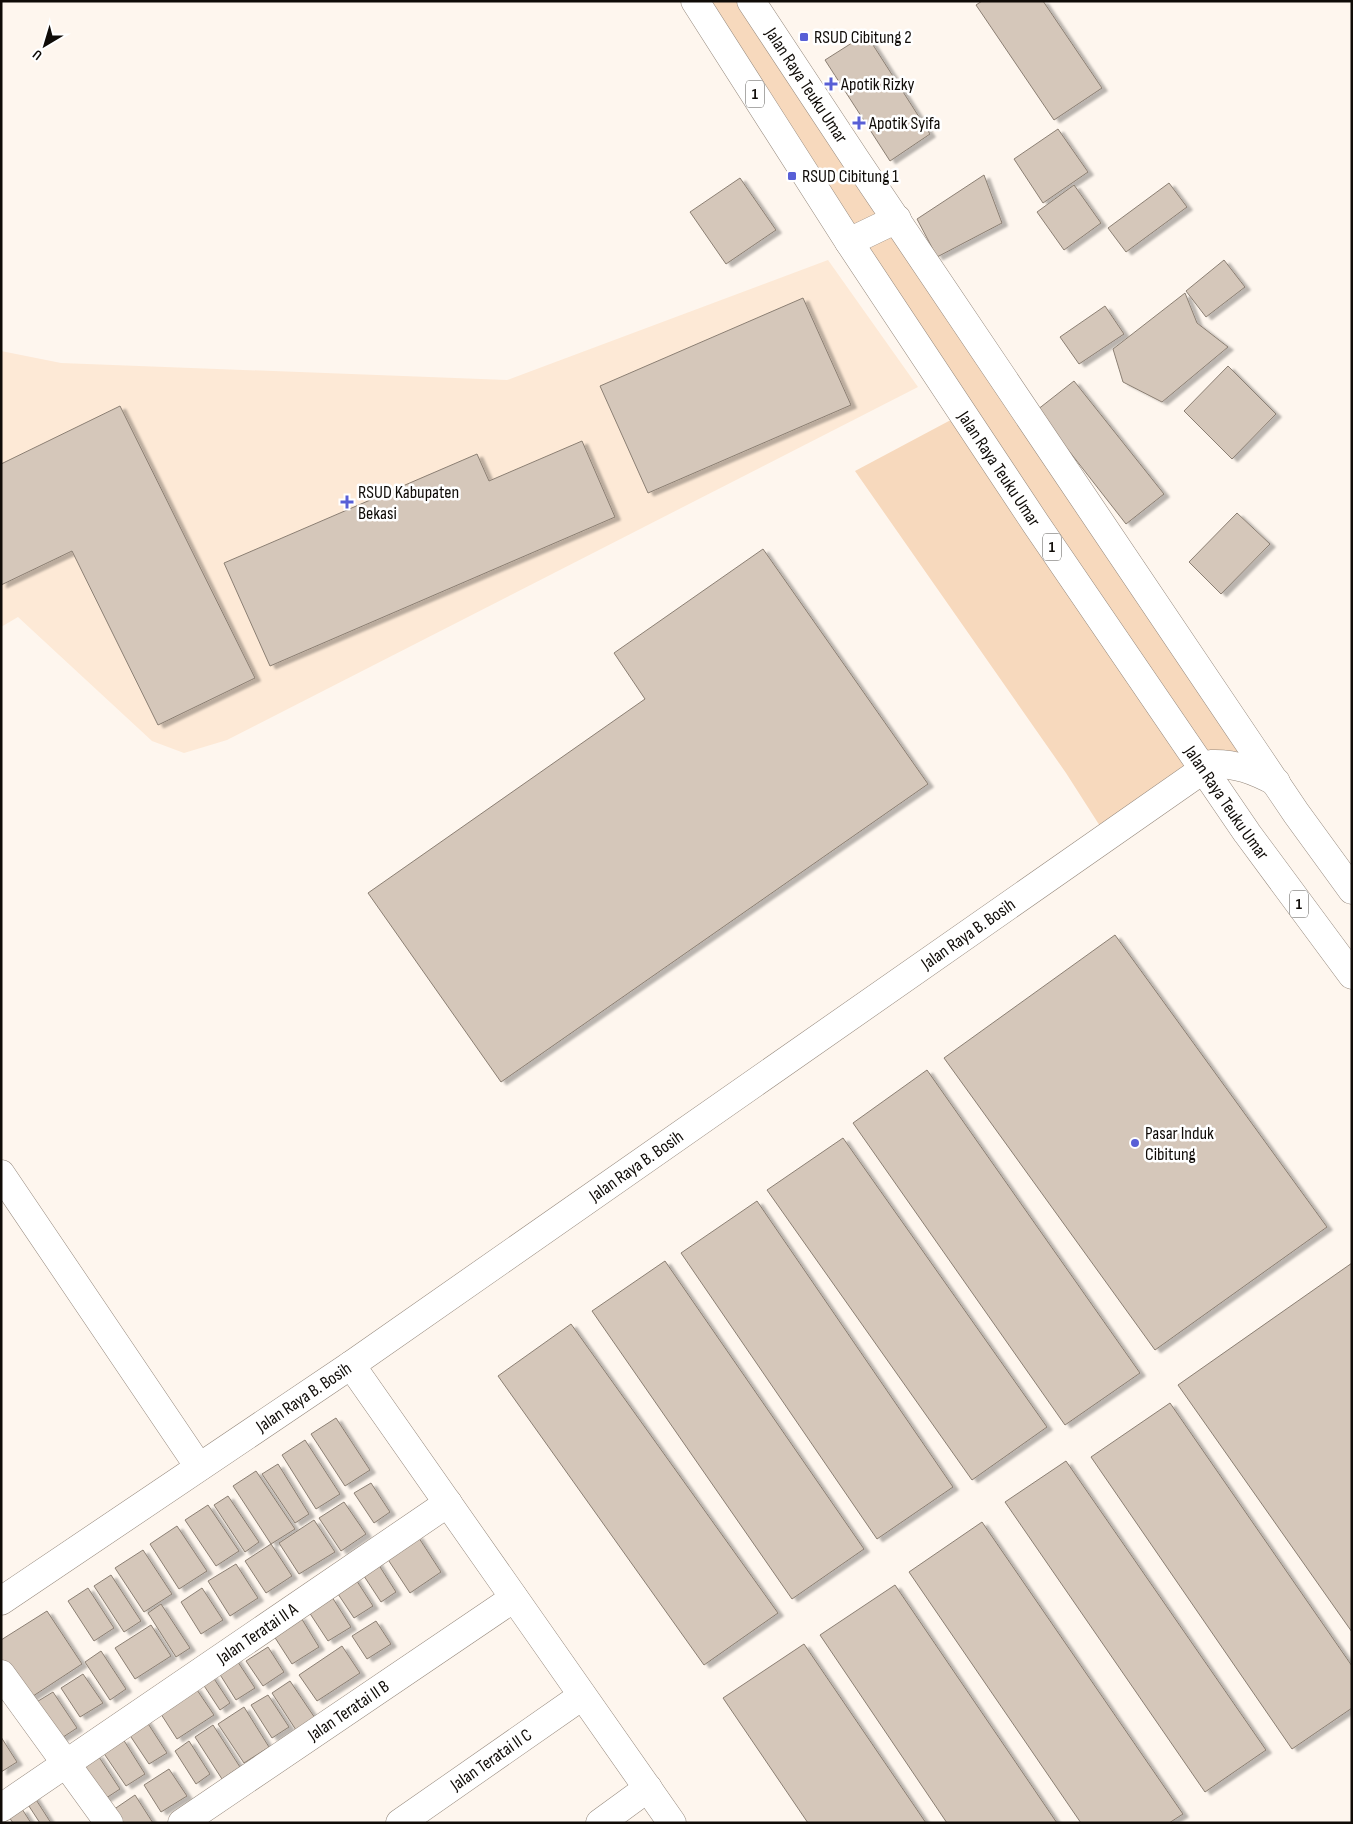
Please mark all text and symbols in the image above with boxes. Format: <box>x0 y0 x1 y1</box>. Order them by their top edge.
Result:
north arrow <box>20 20 70 70</box>
street label: Jalan Raya Teuku Umar <box>760 23 852 147</box>
place label: RSUD Cibitung 2 <box>814 27 912 48</box>
marker: RSUD Cibitung 2 <box>798 31 810 43</box>
text: U <box>29 46 45 64</box>
place label: Apotik Rizky <box>840 74 915 95</box>
marker: Apotik Rizky <box>825 78 837 90</box>
road number: 1 <box>746 80 764 108</box>
place label: Apotik Syifa <box>868 113 940 134</box>
marker: Apotik Syifa <box>853 117 865 129</box>
place label: RSUD Cibitung 1 <box>802 166 899 187</box>
marker: RSUD Cibitung 1 <box>786 170 798 182</box>
street label: Jalan Raya Teuku Umar <box>953 406 1045 530</box>
place label: RSUD Kabupaten Bekasi <box>358 482 459 524</box>
marker: RSUD Kabupaten Bekasi <box>340 495 354 509</box>
road number: 1 <box>1043 534 1061 560</box>
street label: Jalan Raya Teuku Umar <box>1179 741 1273 864</box>
road number: 1 <box>1290 891 1308 918</box>
street label: Jalan Raya B. Bosih <box>916 894 1019 974</box>
place label: Pasar Induk Cibitung <box>1145 1123 1214 1165</box>
street label: Jalan Raya B. Bosih <box>584 1126 687 1206</box>
marker: Pasar Induk Cibitung <box>1129 1137 1141 1149</box>
street label: Jalan Raya B. Bosih <box>251 1357 355 1437</box>
street label: Jalan Teratai II A <box>212 1598 302 1669</box>
street label: Jalan Teratai II B <box>303 1675 393 1746</box>
street label: Jalan Teratai II C <box>446 1724 536 1796</box>

